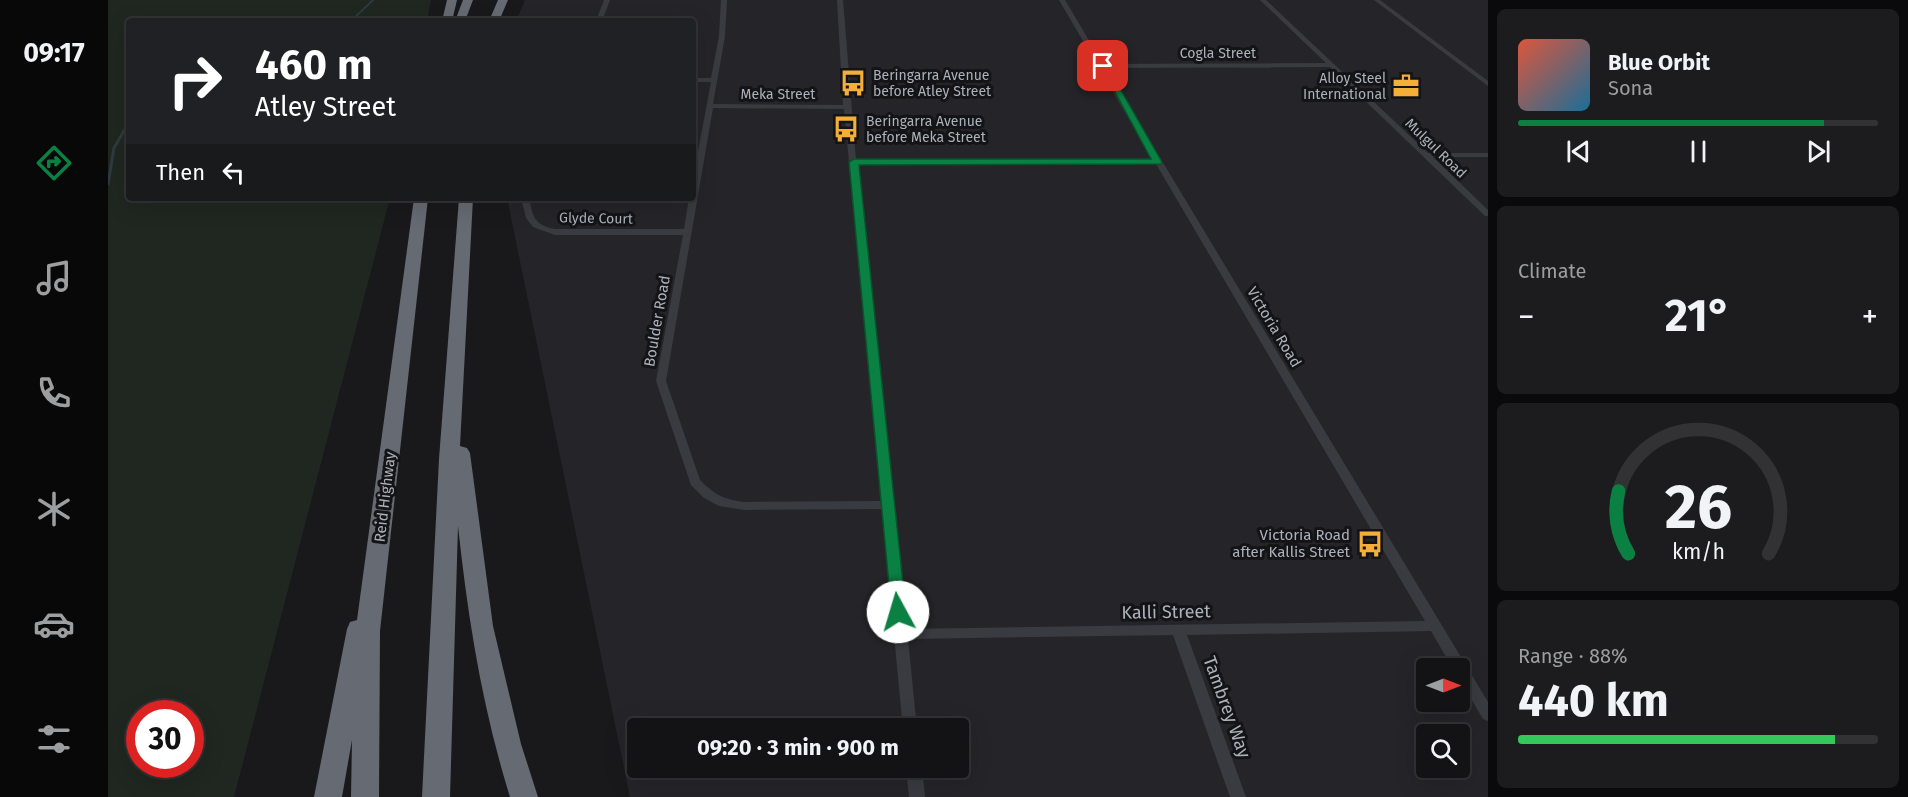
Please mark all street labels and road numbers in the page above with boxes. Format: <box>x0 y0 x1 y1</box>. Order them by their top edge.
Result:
street label: Cogla Street <box>1180 45 1257 62</box>
street label: Meka Street <box>741 86 816 103</box>
street label: Mulgul Road <box>1402 115 1470 182</box>
street label: Glyde Court <box>559 209 634 228</box>
street label: Boulder Road <box>640 274 674 368</box>
street label: Victoria Road <box>1243 284 1305 370</box>
street label: Reid Highway <box>371 450 400 543</box>
street label: Kalli Street <box>1121 600 1211 624</box>
street label: Tambrey Way <box>1198 653 1256 761</box>

